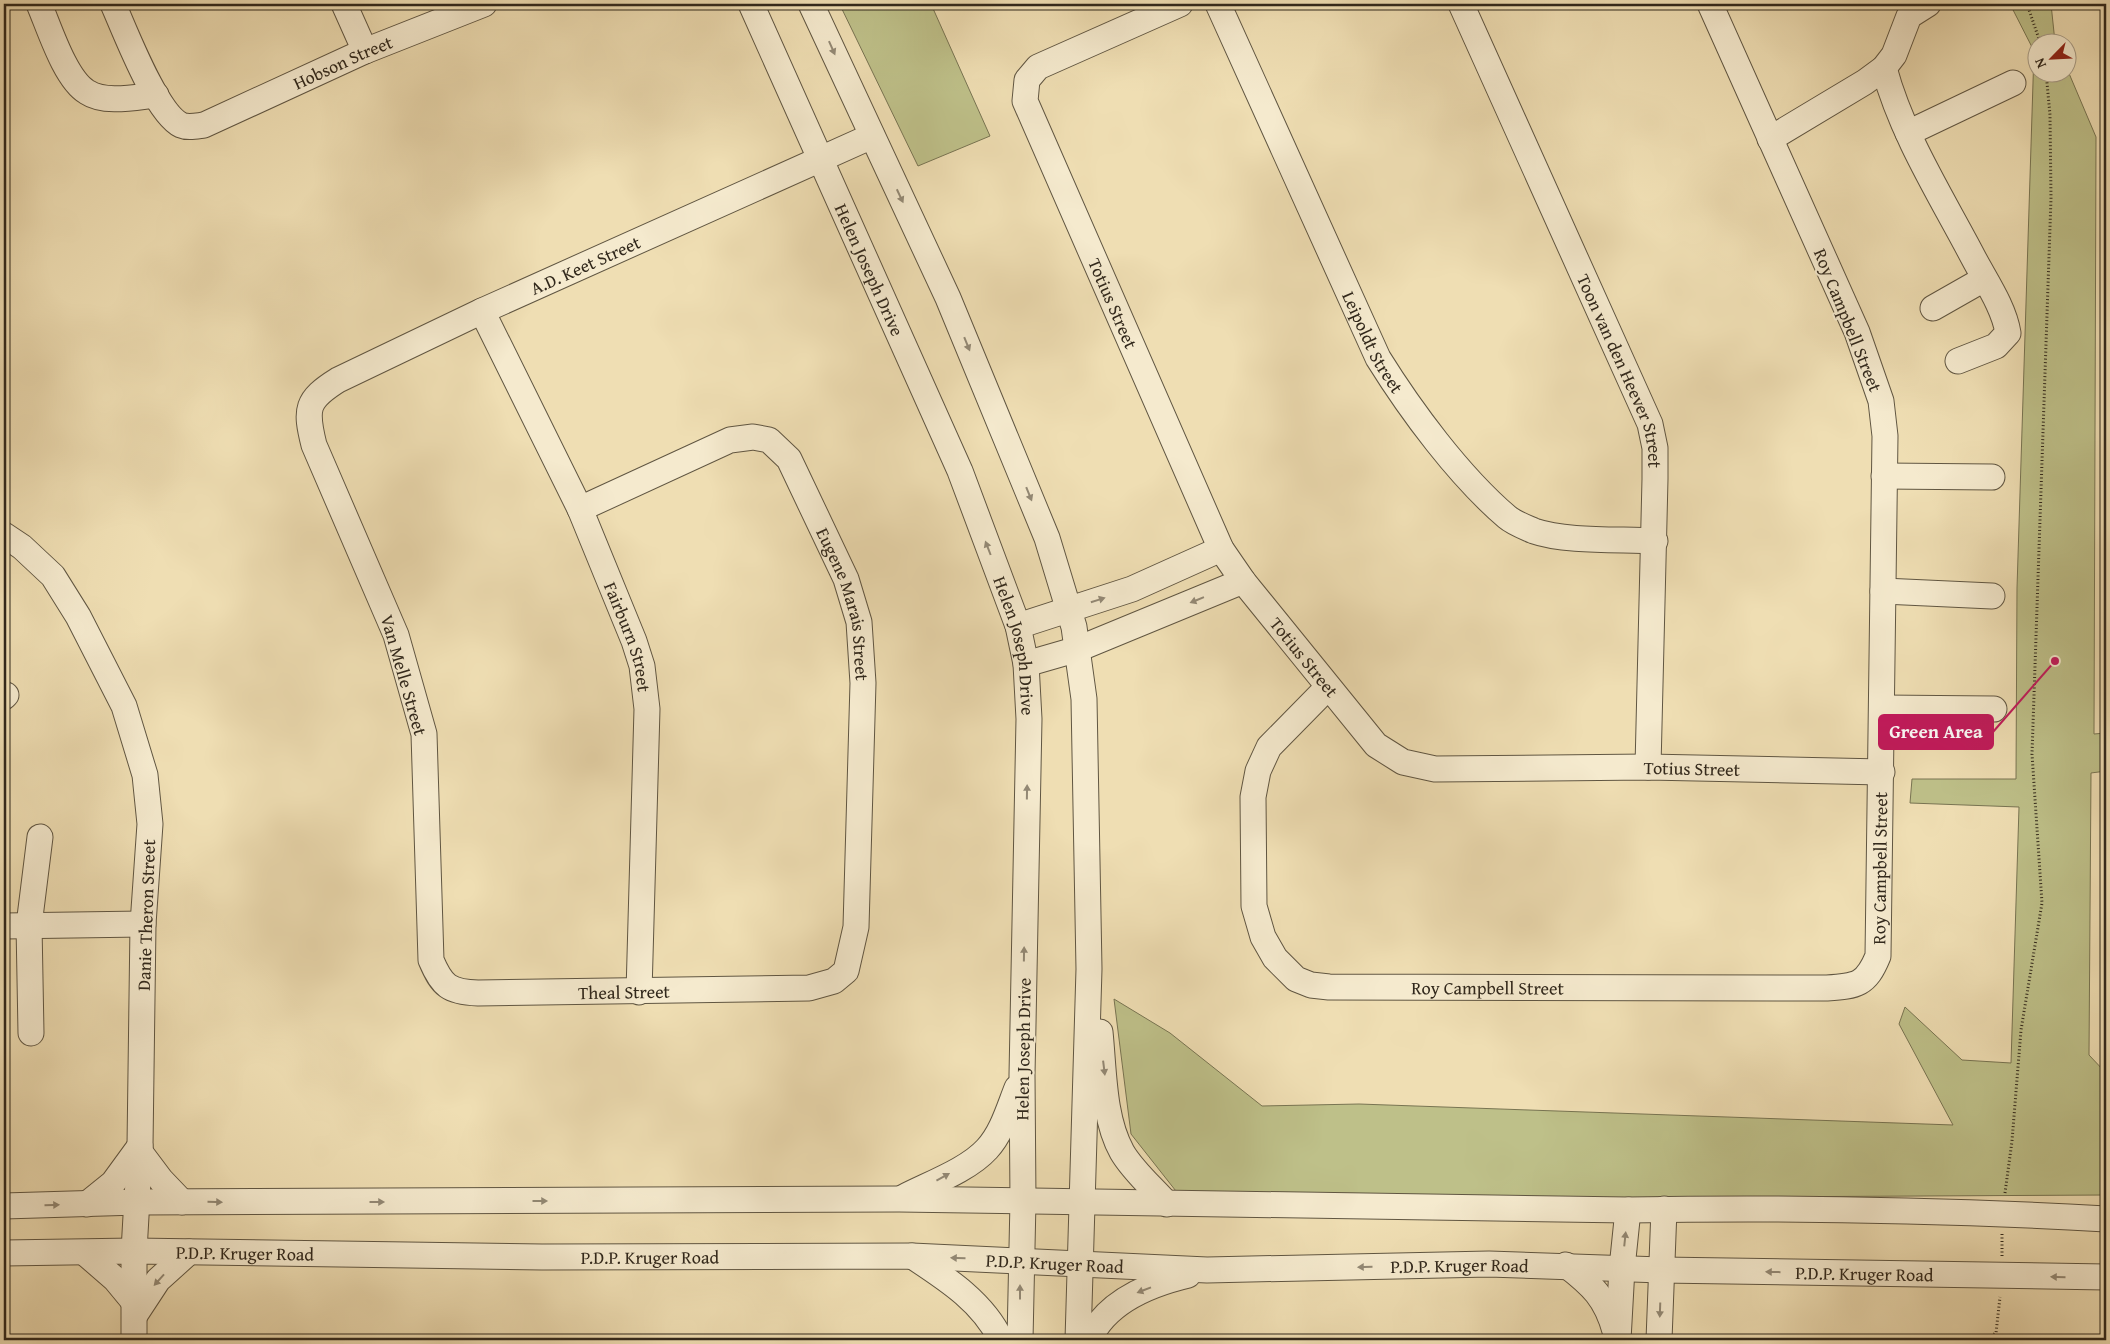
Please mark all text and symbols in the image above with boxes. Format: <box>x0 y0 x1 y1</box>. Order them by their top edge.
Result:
street label: Hobson Street <box>288 28 397 96</box>
north arrow <box>2028 32 2078 82</box>
one-way arrow <box>828 41 836 55</box>
text: N <box>2029 54 2051 72</box>
one-way arrow <box>896 189 904 203</box>
street label: Helen Joseph Drive <box>828 199 911 340</box>
street label: A.D. Keet Street <box>526 228 645 301</box>
street label: Roy Campbell Street <box>1807 244 1889 396</box>
street label: Totius Street <box>1082 253 1145 353</box>
street label: Toon van den Heever Street <box>1571 269 1669 469</box>
street label: Leipoldt Street <box>1336 286 1411 399</box>
one-way arrow <box>963 337 971 351</box>
one-way arrow <box>1025 487 1033 502</box>
street label: Eugene Marais Street <box>810 523 876 682</box>
one-way arrow <box>984 541 992 555</box>
street label: Helen Joseph Drive <box>987 572 1042 716</box>
street label: Fairburn Street <box>598 577 658 694</box>
one-way arrow <box>1090 596 1105 603</box>
one-way arrow <box>1190 596 1205 604</box>
street label: Van Melle Street <box>374 611 434 739</box>
street label: Totius Street <box>1264 611 1346 703</box>
callout: Green Area <box>1879 715 1993 749</box>
text: Green Area <box>1889 717 1983 745</box>
street label: Totius Street <box>1643 753 1741 782</box>
one-way arrow <box>1024 783 1032 799</box>
street label: Roy Campbell Street <box>1865 791 1894 945</box>
street label: Danie Theron Street <box>130 838 162 991</box>
one-way arrow <box>1020 946 1028 962</box>
street label: Roy Campbell Street <box>1411 974 1565 1001</box>
street label: Helen Joseph Drive <box>1008 977 1038 1121</box>
street label: Theal Street <box>578 978 671 1006</box>
one-way arrow <box>1100 1061 1108 1077</box>
one-way arrow <box>935 1173 950 1181</box>
one-way arrow <box>532 1197 548 1205</box>
one-way arrow <box>207 1198 223 1206</box>
one-way arrow <box>370 1198 386 1206</box>
one-way arrow <box>45 1200 61 1208</box>
one-way arrow <box>1621 1231 1629 1247</box>
street label: P.D.P. Kruger Road <box>176 1238 315 1267</box>
street label: P.D.P. Kruger Road <box>581 1243 719 1270</box>
street label: P.D.P. Kruger Road <box>985 1246 1125 1280</box>
street label: P.D.P. Kruger Road <box>1390 1250 1529 1280</box>
one-way arrow <box>950 1253 966 1261</box>
street label: P.D.P. Kruger Road <box>1795 1259 1934 1288</box>
one-way arrow <box>1357 1263 1373 1271</box>
one-way arrow <box>1764 1267 1780 1275</box>
one-way arrow <box>2049 1273 2065 1281</box>
one-way arrow <box>153 1274 164 1287</box>
one-way arrow <box>1016 1283 1024 1299</box>
one-way arrow <box>1137 1287 1152 1294</box>
one-way arrow <box>1655 1303 1663 1319</box>

